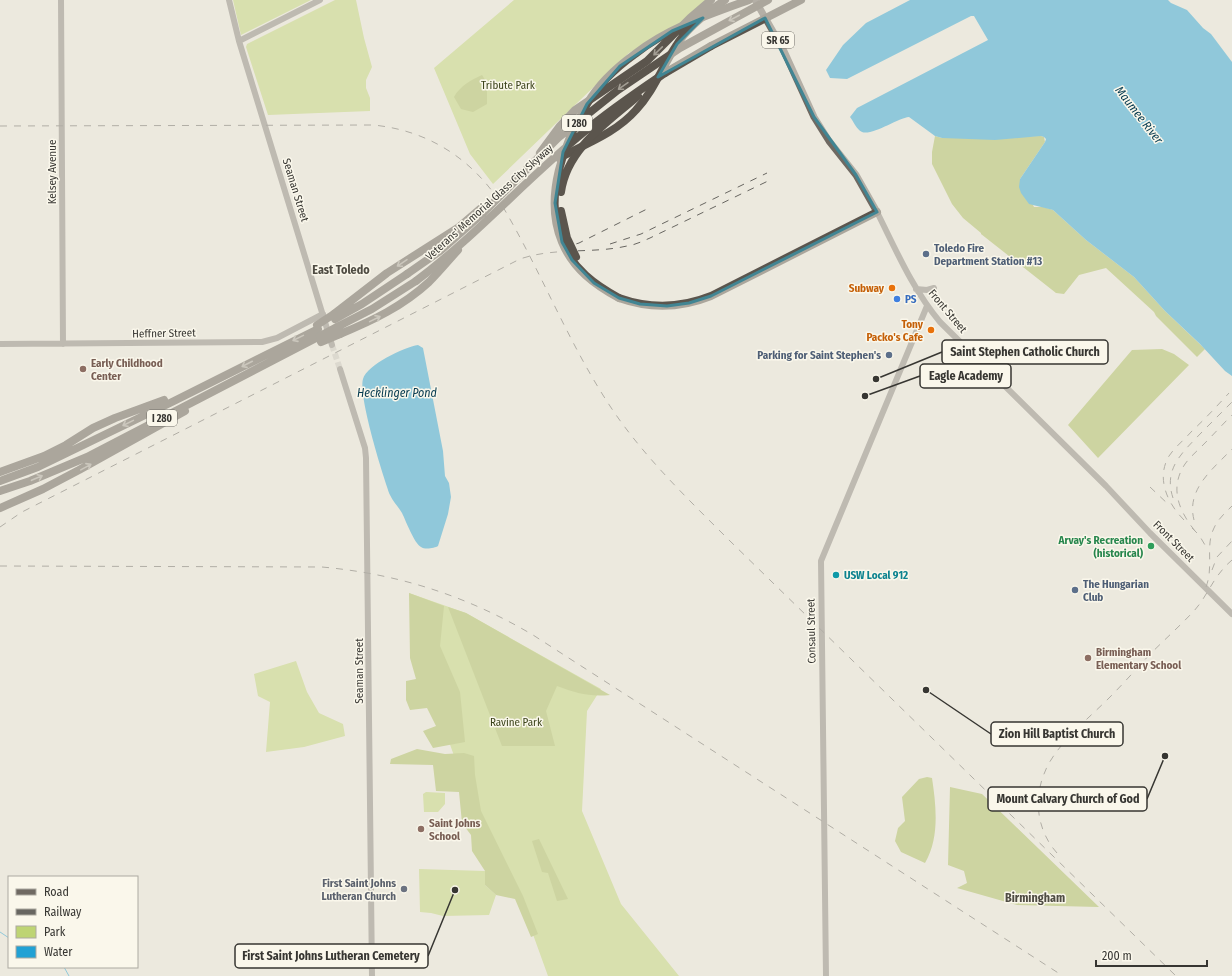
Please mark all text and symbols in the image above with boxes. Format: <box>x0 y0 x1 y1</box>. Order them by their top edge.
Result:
one-way arrow <box>728 15 740 23</box>
road number: SR 65 <box>762 32 794 48</box>
one-way arrow <box>653 46 663 56</box>
park label: Tribute Park <box>481 79 536 92</box>
one-way arrow <box>618 82 629 91</box>
water label: Maumee River <box>1112 84 1166 147</box>
road number: I 280 <box>562 115 592 131</box>
street label: Kelsey Avenue <box>46 140 59 204</box>
street label: Veterans' Memorial Glass City Skyway <box>423 142 556 263</box>
street label: Seaman Street <box>280 157 311 224</box>
place label: Toledo Fire Department Station #13 <box>934 242 1042 268</box>
marker: Toledo Fire Department Station #13 <box>921 249 931 259</box>
one-way arrow <box>397 259 408 267</box>
district label: East Toledo <box>312 263 370 277</box>
place label: Subway <box>849 282 885 295</box>
marker: Subway <box>887 283 897 293</box>
street label: Front Street <box>926 287 970 336</box>
place label: PS <box>905 293 917 306</box>
marker: PS <box>892 294 902 304</box>
one-way arrow <box>369 315 381 322</box>
place label: Tony Packo's Cafe <box>866 318 924 344</box>
marker: Tony Packo's Cafe <box>926 325 936 335</box>
street label: Heffner Street <box>132 326 196 341</box>
one-way arrow <box>292 335 304 342</box>
callout: Saint Stephen Catholic Church <box>942 340 1108 364</box>
text: Saint Stephen Catholic Church <box>950 345 1100 359</box>
place label: Parking for Saint Stephen's <box>757 349 881 362</box>
marker: Parking for Saint Stephen's <box>884 350 894 360</box>
place label: Early Childhood Center <box>91 357 163 383</box>
one-way arrow <box>241 361 253 368</box>
marker: Early Childhood Center <box>78 364 88 374</box>
callout: Eagle Academy <box>920 364 1011 388</box>
text: Eagle Academy <box>929 369 1003 383</box>
water label: Hecklinger Pond <box>357 386 438 400</box>
road number: I 280 <box>147 410 177 426</box>
one-way arrow <box>122 420 134 427</box>
one-way arrow <box>79 462 91 470</box>
one-way arrow <box>30 473 42 481</box>
street label: Front Street <box>1150 518 1197 565</box>
place label: Arvay's Recreation (historical) <box>1058 534 1144 560</box>
marker: Arvay's Recreation (historical) <box>1146 541 1156 551</box>
place label: USW Local 912 <box>844 569 908 582</box>
marker: USW Local 912 <box>831 570 841 580</box>
place label: The Hungarian Club <box>1083 578 1149 604</box>
marker: The Hungarian Club <box>1070 585 1080 595</box>
street label: Consaul Street <box>804 598 819 664</box>
street label: Seaman Street <box>353 638 366 704</box>
place label: Birmingham Elementary School <box>1096 646 1182 672</box>
marker: Birmingham Elementary School <box>1083 653 1093 663</box>
park label: Ravine Park <box>490 716 543 729</box>
callout: Zion Hill Baptist Church <box>991 722 1123 746</box>
text: Zion Hill Baptist Church <box>999 727 1115 741</box>
callout: Mount Calvary Church of God <box>988 787 1147 811</box>
text: Mount Calvary Church of God <box>996 792 1140 806</box>
place label: Saint Johns School <box>429 817 481 843</box>
marker: Saint Johns School <box>416 824 426 834</box>
legend <box>8 876 138 968</box>
place label: First Saint Johns Lutheran Church <box>321 877 396 903</box>
marker: First Saint Johns Lutheran Church <box>399 884 409 894</box>
text: Road <box>44 885 69 899</box>
district label: Birmingham <box>1005 891 1065 905</box>
text: Railway <box>44 905 82 919</box>
text: Park <box>44 925 66 939</box>
scale bar <box>1096 942 1207 968</box>
callout: First Saint Johns Lutheran Cemetery <box>235 944 428 968</box>
text: Water <box>44 945 73 959</box>
text: First Saint Johns Lutheran Cemetery <box>242 949 420 963</box>
text: 200 m <box>1102 949 1132 963</box>

